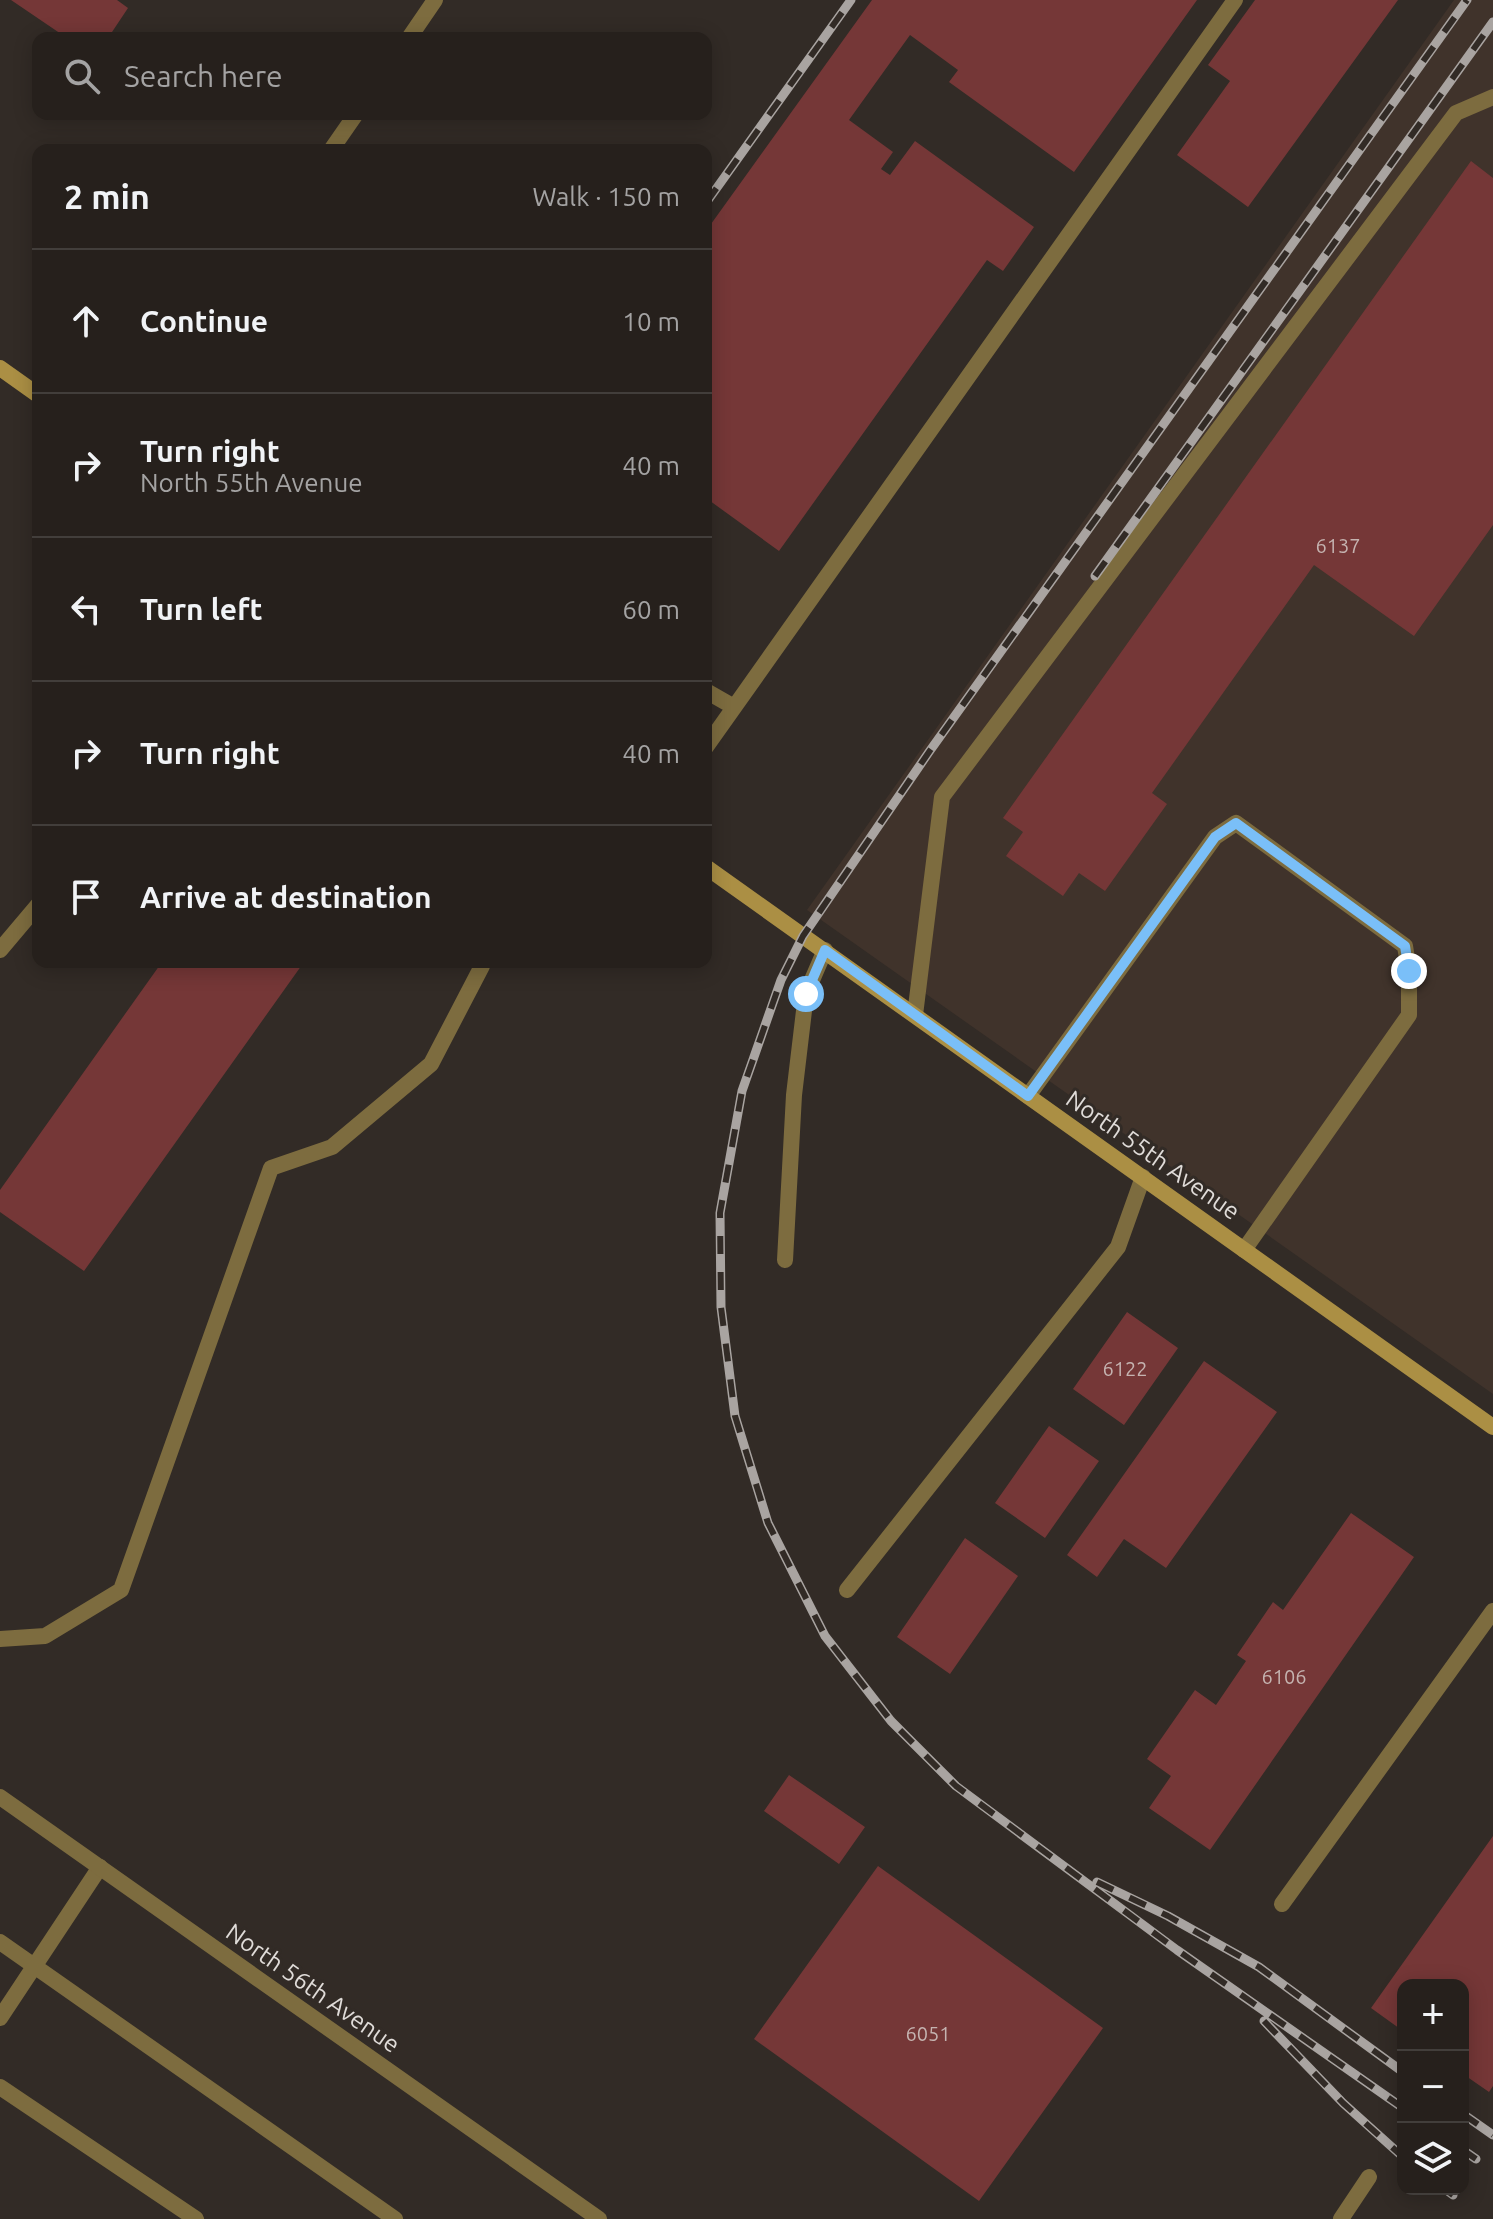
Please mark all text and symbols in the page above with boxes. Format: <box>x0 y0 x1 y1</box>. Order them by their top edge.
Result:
search box <box>32 32 712 120</box>
icon: search <box>60 54 104 98</box>
text: Search here <box>124 59 283 93</box>
text: 2 min <box>64 177 150 215</box>
text: Walk · 150 m <box>532 182 680 211</box>
icon: ahead <box>64 299 108 343</box>
text: Continue <box>140 304 268 338</box>
text: 10 m <box>622 307 680 336</box>
text: Turn right <box>140 434 280 468</box>
icon: right <box>64 443 108 487</box>
text: 40 m <box>622 451 680 480</box>
text: North 55th Avenue <box>140 468 363 497</box>
house number: 6137 <box>1315 534 1361 557</box>
icon: left <box>64 587 108 631</box>
text: Turn left <box>140 592 262 626</box>
text: 60 m <box>622 595 680 624</box>
icon: right <box>64 731 108 775</box>
text: Turn right <box>140 736 280 770</box>
text: 40 m <box>622 739 680 768</box>
icon: arrive <box>64 875 108 919</box>
text: Arrive at destination <box>140 880 432 914</box>
route end <box>1391 953 1427 989</box>
route start <box>788 976 824 1012</box>
street label: North 55th Avenue <box>1061 1085 1245 1225</box>
house number: 6122 <box>1102 1357 1148 1380</box>
house number: 6106 <box>1261 1665 1307 1688</box>
street label: North 56th Avenue <box>221 1918 405 2058</box>
map controls <box>1397 1979 1469 2195</box>
button: + <box>1397 1979 1469 2051</box>
house number: 6051 <box>905 2022 951 2045</box>
button: − <box>1397 2051 1469 2123</box>
button: layers <box>1397 2123 1469 2195</box>

